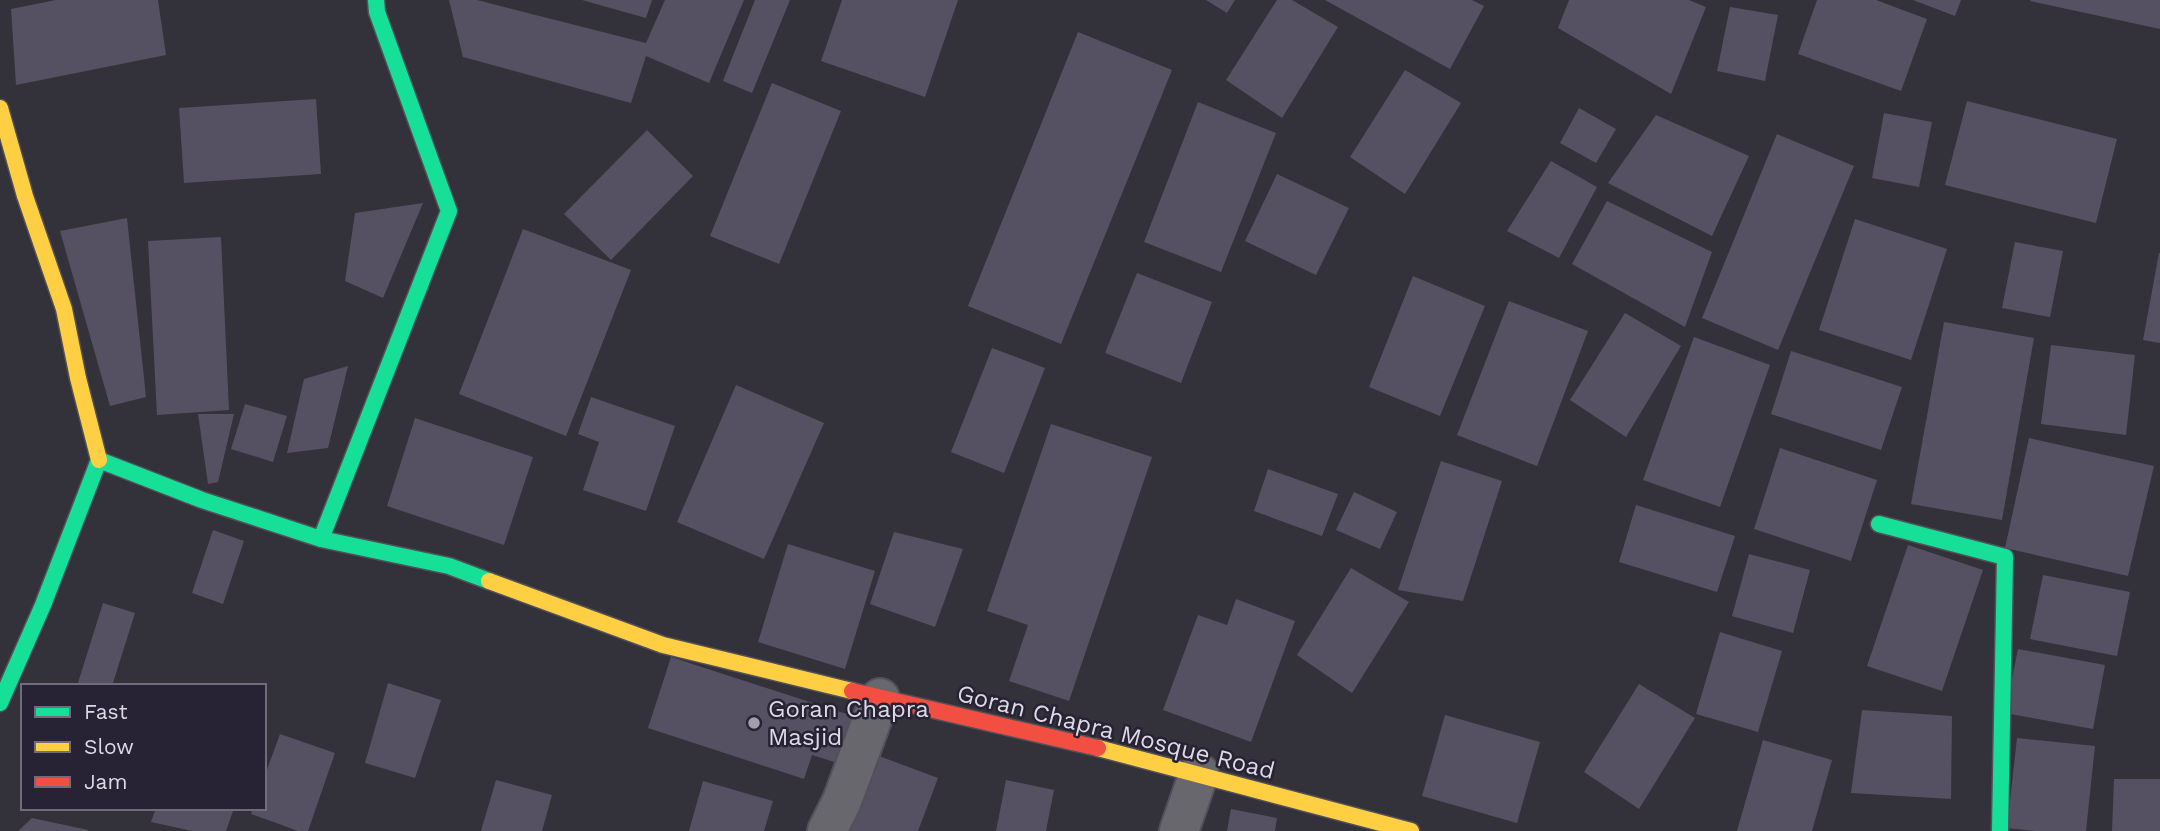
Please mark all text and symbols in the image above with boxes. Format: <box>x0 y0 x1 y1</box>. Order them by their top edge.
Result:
street label: Goran Chapra Mosque Road <box>954 679 1278 785</box>
legend <box>21 684 266 810</box>
place label: Goran Chapra Masjid <box>768 695 929 751</box>
text: Fast <box>84 699 128 724</box>
marker: Goran Chapra Masjid <box>746 715 762 731</box>
text: Slow <box>84 734 134 759</box>
text: Jam <box>84 769 127 794</box>

